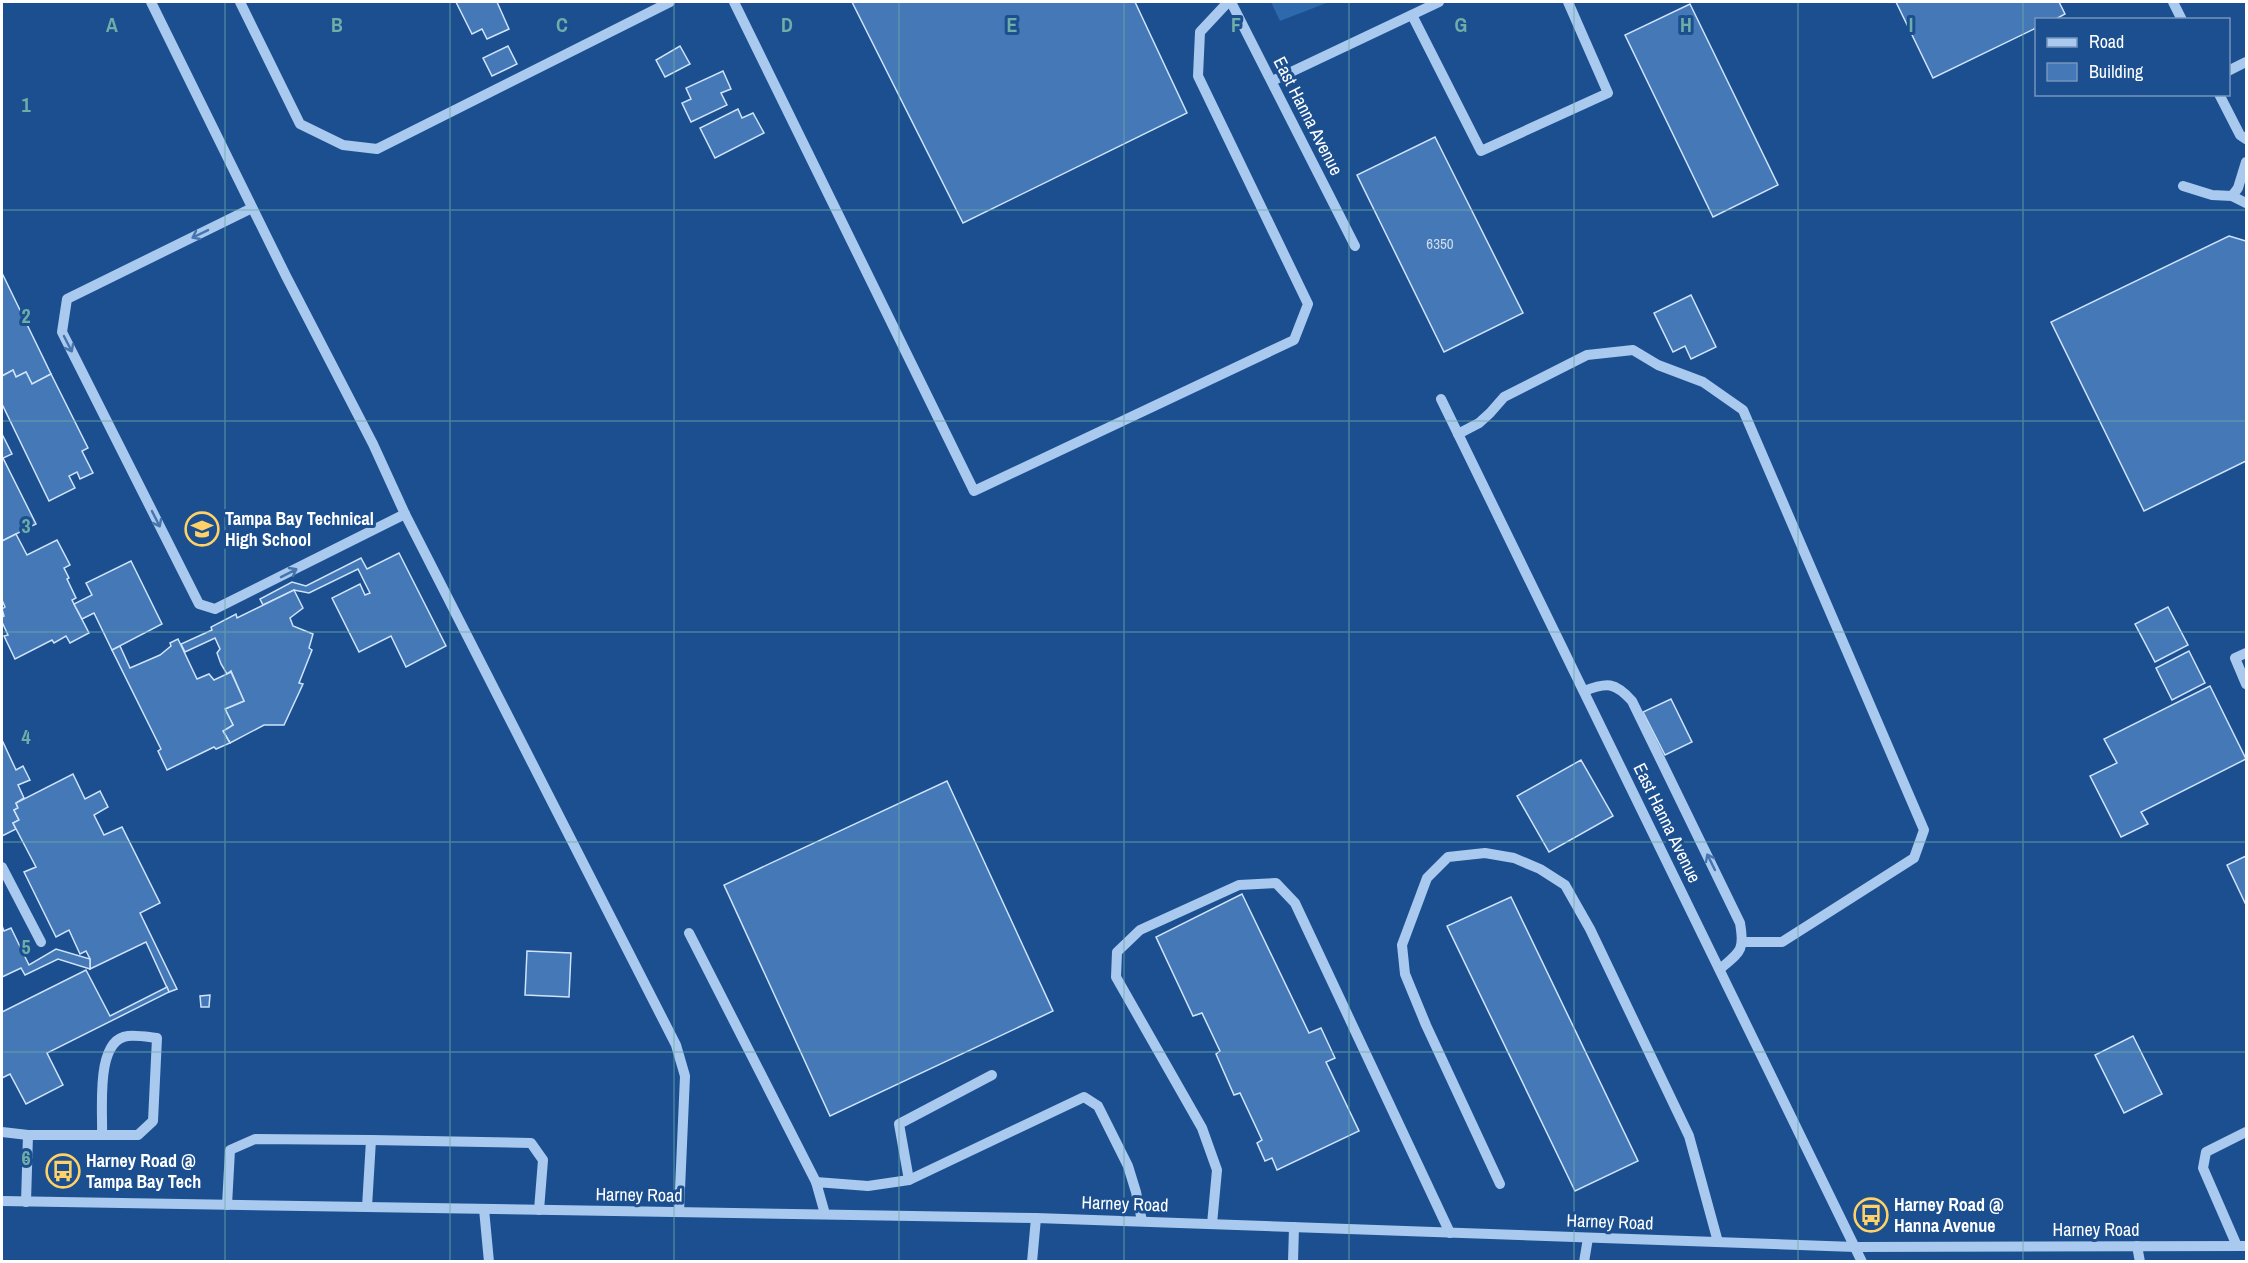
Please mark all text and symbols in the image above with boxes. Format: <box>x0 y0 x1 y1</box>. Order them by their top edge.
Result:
text: A <box>106 11 118 38</box>
text: B <box>331 11 343 38</box>
text: C <box>556 11 568 38</box>
text: D <box>781 11 793 38</box>
text: E <box>1007 11 1018 38</box>
text: F <box>1231 11 1241 38</box>
text: G <box>1455 11 1467 38</box>
text: H <box>1680 11 1692 38</box>
text: I <box>1909 11 1913 38</box>
legend <box>2035 18 2230 96</box>
text: Road <box>2089 29 2124 54</box>
street label: East Hanna Avenue <box>1268 52 1349 179</box>
text: Building <box>2089 59 2144 84</box>
text: 1 <box>21 91 31 118</box>
one-way arrow <box>191 229 209 240</box>
house number: 6350 <box>1426 233 1454 254</box>
text: 2 <box>21 302 31 329</box>
one-way arrow <box>63 335 75 353</box>
place label: Tampa Bay Technical High School <box>225 506 374 552</box>
one-way arrow <box>151 509 162 527</box>
school or university icon: Tampa Bay Technical High School <box>184 511 220 547</box>
text: 3 <box>21 512 31 539</box>
one-way arrow <box>280 566 298 578</box>
text: 4 <box>21 723 31 750</box>
street label: East Hanna Avenue <box>1628 759 1707 887</box>
one-way arrow <box>1704 854 1716 872</box>
text: 5 <box>21 933 31 960</box>
text: 6 <box>21 1144 31 1171</box>
place label: Harney Road @ Tampa Bay Tech <box>86 1148 201 1194</box>
bus stop icon: Harney Road @ Tampa Bay Tech <box>45 1153 81 1189</box>
street label: Harney Road <box>595 1181 683 1208</box>
street label: Harney Road <box>1081 1189 1169 1218</box>
place label: Harney Road @ Hanna Avenue <box>1894 1192 2004 1238</box>
bus stop icon: Harney Road @ Hanna Avenue <box>1853 1197 1889 1233</box>
street label: Harney Road <box>1566 1207 1654 1236</box>
street label: Harney Road <box>2053 1217 2139 1242</box>

